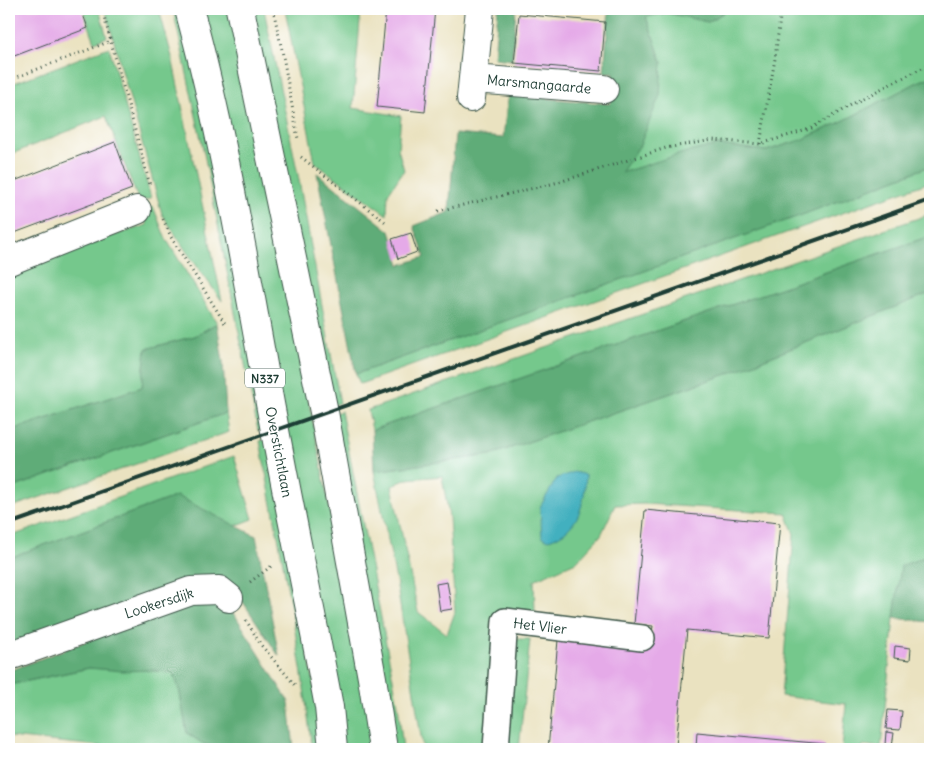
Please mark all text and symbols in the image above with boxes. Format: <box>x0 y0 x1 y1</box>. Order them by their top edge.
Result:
street label: Marsmangaarde <box>486 70 592 98</box>
road number: N337 <box>245 368 285 388</box>
street label: Overstichtlaan <box>261 405 297 499</box>
street label: Lookersdijk <box>122 583 196 623</box>
street label: Het Vlier <box>512 614 568 638</box>

